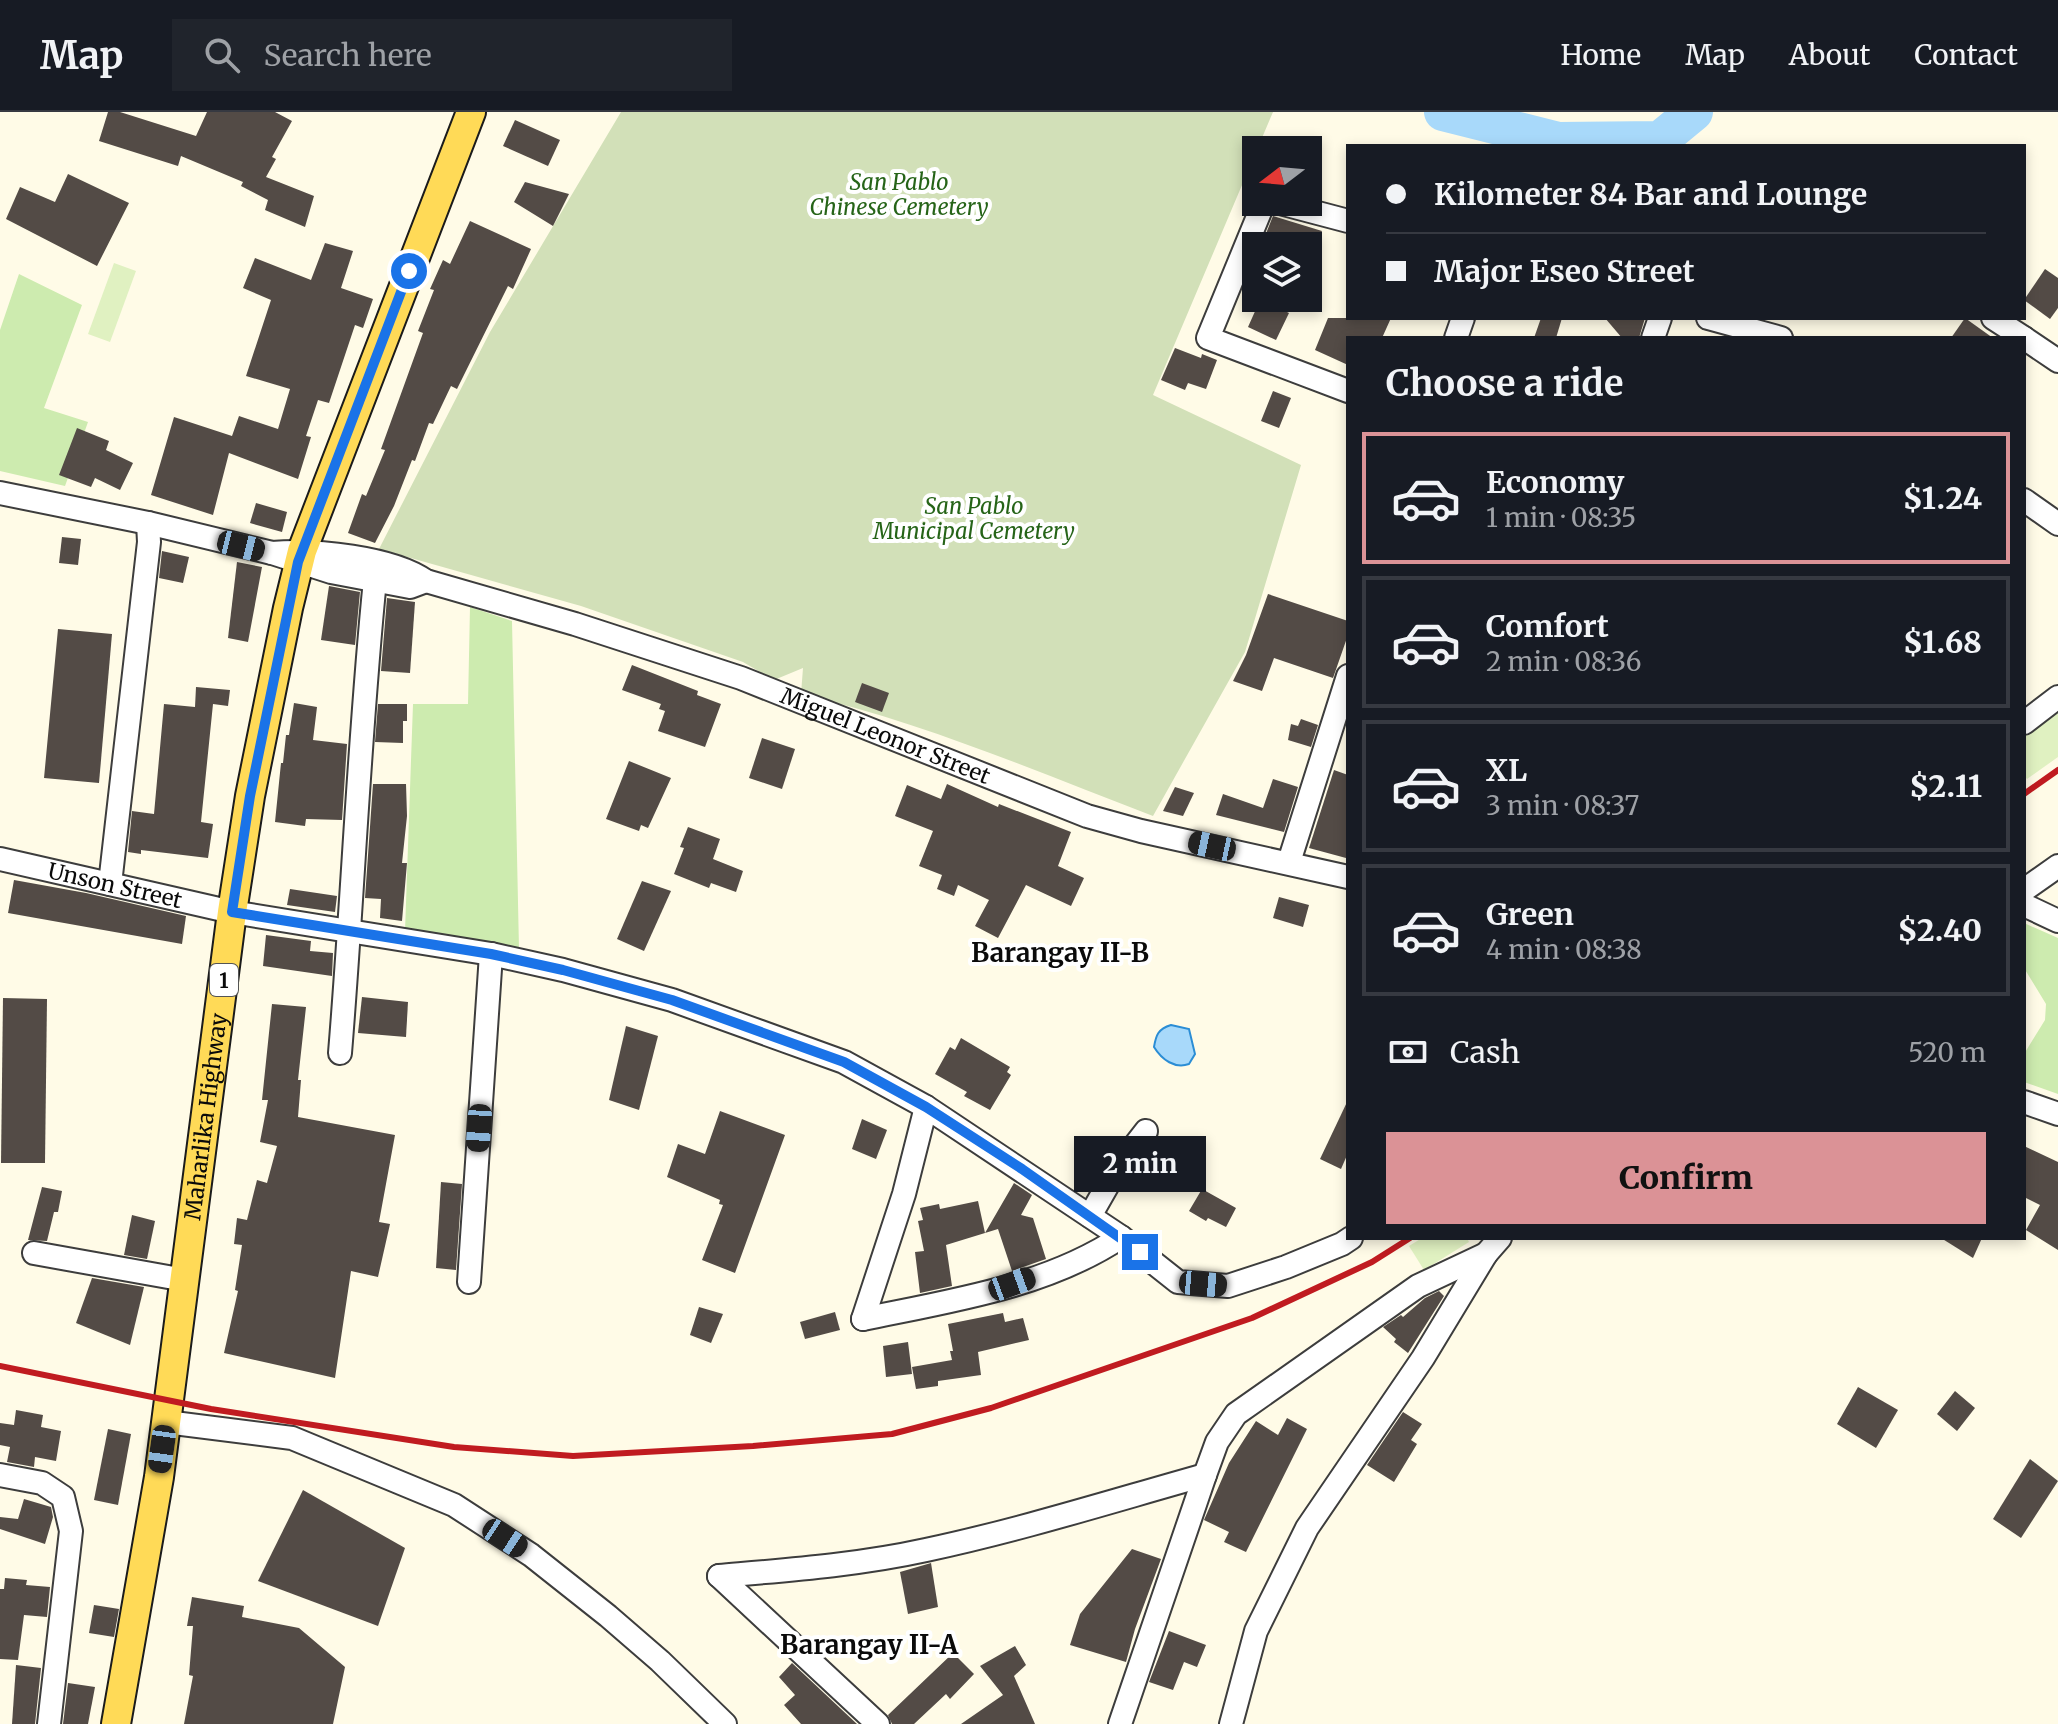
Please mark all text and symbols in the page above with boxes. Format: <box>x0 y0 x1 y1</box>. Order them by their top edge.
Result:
search box <box>172 19 732 91</box>
text: Map <box>40 32 124 79</box>
icon: search <box>200 33 244 77</box>
text: Search here <box>264 36 432 74</box>
text: Home <box>1560 37 1641 73</box>
text: Map <box>1685 37 1745 73</box>
text: About <box>1789 37 1870 73</box>
text: Contact <box>1914 37 2018 73</box>
north arrow <box>1242 136 1322 216</box>
map controls <box>1242 136 1322 312</box>
park label: San Pablo Chinese Cemetery <box>809 168 989 221</box>
text: Kilometer 84 Bar and Lounge <box>1434 175 1867 213</box>
button: layers <box>1242 232 1322 312</box>
text: Major Eseo Street <box>1434 252 1695 290</box>
route start <box>391 253 427 289</box>
text: Choose a ride <box>1386 361 1623 406</box>
icon: car <box>1390 462 1462 534</box>
text: Economy <box>1486 463 1624 501</box>
text: $1.24 <box>1903 479 1982 517</box>
park label: San Pablo Municipal Cemetery <box>872 492 1075 545</box>
text: 1 min · 08:35 <box>1486 501 1636 534</box>
car <box>215 529 267 563</box>
icon: car <box>1390 606 1462 678</box>
text: Comfort <box>1486 607 1609 645</box>
text: $1.68 <box>1903 623 1982 661</box>
text: 2 min · 08:36 <box>1486 645 1641 678</box>
street label: Miguel Leonor Street <box>777 681 995 790</box>
icon: car <box>1390 750 1462 822</box>
text: XL <box>1486 751 1527 789</box>
text: $2.11 <box>1909 767 1982 805</box>
text: 3 min · 08:37 <box>1486 789 1639 822</box>
car <box>1186 829 1238 863</box>
street label: Unson Street <box>45 856 185 914</box>
icon: car <box>1390 894 1462 966</box>
text: Green <box>1486 895 1574 933</box>
text: $2.40 <box>1898 911 1982 949</box>
text: 4 min · 08:38 <box>1486 933 1642 966</box>
district label: Barangay II-B <box>971 936 1149 969</box>
road number: 1 <box>210 964 238 996</box>
street label: Maharlika Highway <box>178 1011 233 1222</box>
icon: cash <box>1386 1030 1430 1074</box>
text: Cash <box>1450 1033 1520 1071</box>
text: 520 m <box>1908 1036 1986 1069</box>
car <box>465 1103 493 1153</box>
button: Confirm <box>1386 1132 1986 1224</box>
callout: 2 min <box>1074 1136 1206 1192</box>
text: 2 min <box>1103 1147 1177 1180</box>
route end <box>1122 1234 1158 1270</box>
car <box>985 1265 1039 1303</box>
car <box>1178 1270 1228 1298</box>
car <box>147 1424 177 1474</box>
car <box>478 1515 532 1561</box>
district label: Barangay II-A <box>780 1628 959 1661</box>

